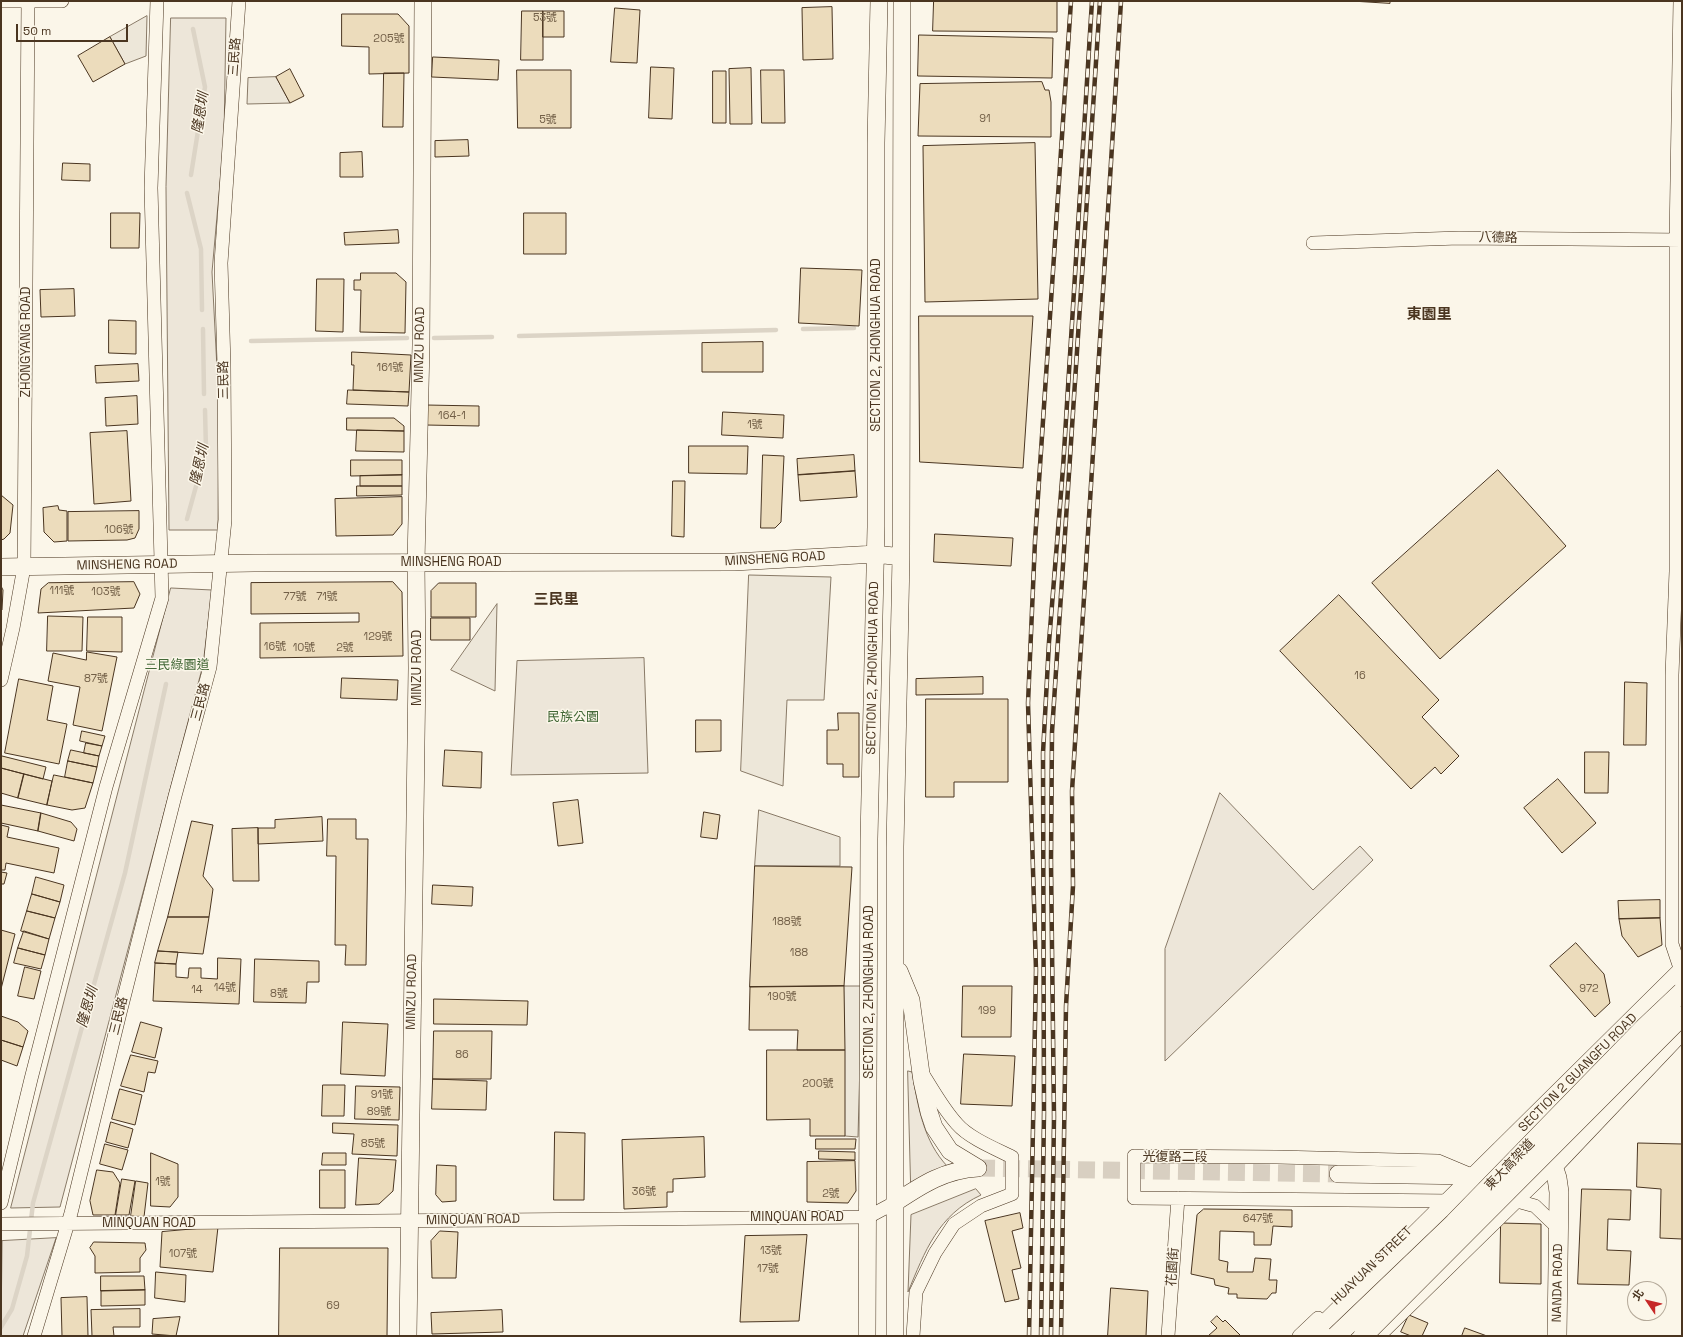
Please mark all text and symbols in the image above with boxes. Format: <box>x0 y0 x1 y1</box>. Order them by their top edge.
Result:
house number: 53號 <box>533 11 557 25</box>
scale bar <box>18 16 130 42</box>
text: 50 m <box>23 23 51 39</box>
house number: 205號 <box>373 32 405 46</box>
street label: 三民路 <box>226 37 244 77</box>
water label: 隆恩圳 <box>189 91 213 135</box>
house number: 91 <box>979 112 991 126</box>
house number: 5號 <box>539 113 557 127</box>
street label: 八德路 <box>1478 230 1518 246</box>
street label: SECTION 2, ZHONGHUA ROAD <box>868 258 884 432</box>
street label: ZHONGYANG ROAD <box>18 287 34 397</box>
district label: 東園里 <box>1407 306 1451 324</box>
street label: MINZU ROAD <box>412 307 428 383</box>
street label: 三民路 <box>216 360 232 400</box>
house number: 161號 <box>377 361 403 375</box>
house number: 164-1 <box>438 409 466 423</box>
house number: 1號 <box>747 418 763 432</box>
water label: 隆恩圳 <box>187 443 213 487</box>
house number: 106號 <box>104 523 134 537</box>
street label: MINSHENG ROAD <box>724 549 826 569</box>
street label: MINSHENG ROAD <box>400 554 502 570</box>
street label: MINSHENG ROAD <box>76 556 178 574</box>
street label: SECTION 2, ZHONGHUA ROAD <box>864 581 882 755</box>
house number: 111號 <box>50 584 74 598</box>
house number: 103號 <box>91 585 121 599</box>
house number: 77號 <box>283 590 307 604</box>
house number: 71號 <box>316 590 338 604</box>
district label: 三民里 <box>534 591 578 609</box>
house number: 129號 <box>364 630 392 644</box>
street label: MINZU ROAD <box>409 630 425 706</box>
house number: 16號 <box>264 640 286 654</box>
house number: 10號 <box>293 641 315 655</box>
house number: 2號 <box>336 641 354 655</box>
park label: 三民綠園道 <box>145 657 209 673</box>
house number: 16 <box>1354 669 1366 683</box>
house number: 87號 <box>84 672 108 686</box>
street label: 三民路 <box>188 681 214 723</box>
park label: 民族公園 <box>547 709 599 725</box>
street label: SECTION 2, ZHONGHUA ROAD <box>861 905 877 1079</box>
house number: 188號 <box>772 915 802 929</box>
house number: 188 <box>790 946 808 960</box>
street label: MINZU ROAD <box>404 954 420 1030</box>
house number: 14號 <box>214 981 236 995</box>
house number: 972 <box>1579 982 1599 996</box>
house number: 14 <box>191 983 203 997</box>
water label: 隆恩圳 <box>74 984 102 1030</box>
house number: 8號 <box>270 987 288 1001</box>
house number: 190號 <box>767 990 797 1004</box>
street label: 三民路 <box>107 995 131 1037</box>
house number: 199 <box>978 1004 996 1018</box>
street label: SECTION 2 GUANGFU ROAD <box>1516 1011 1640 1135</box>
house number: 86 <box>455 1048 469 1062</box>
house number: 200號 <box>802 1077 834 1091</box>
house number: 91號 <box>371 1088 393 1102</box>
house number: 89號 <box>367 1105 391 1119</box>
street label: 東大高架道 <box>1482 1136 1538 1194</box>
house number: 85號 <box>361 1137 385 1151</box>
street label: 光復路二段 <box>1143 1149 1207 1165</box>
house number: 1號 <box>155 1175 171 1189</box>
house number: 36號 <box>632 1185 656 1199</box>
house number: 2號 <box>822 1187 840 1201</box>
street label: MINQUAN ROAD <box>750 1209 844 1225</box>
street label: MINQUAN ROAD <box>426 1211 520 1229</box>
house number: 647號 <box>1243 1212 1273 1226</box>
street label: MINQUAN ROAD <box>102 1215 196 1231</box>
street label: HUAYUAN STREET <box>1328 1223 1416 1309</box>
street label: NANDA ROAD <box>1550 1243 1566 1323</box>
house number: 13號 <box>760 1244 782 1258</box>
house number: 107號 <box>169 1247 197 1261</box>
street label: 花園街 <box>1164 1247 1182 1287</box>
house number: 17號 <box>757 1262 779 1276</box>
north arrow <box>1627 1281 1667 1321</box>
text: 北 <box>1629 1286 1647 1303</box>
house number: 69 <box>326 1299 340 1313</box>

